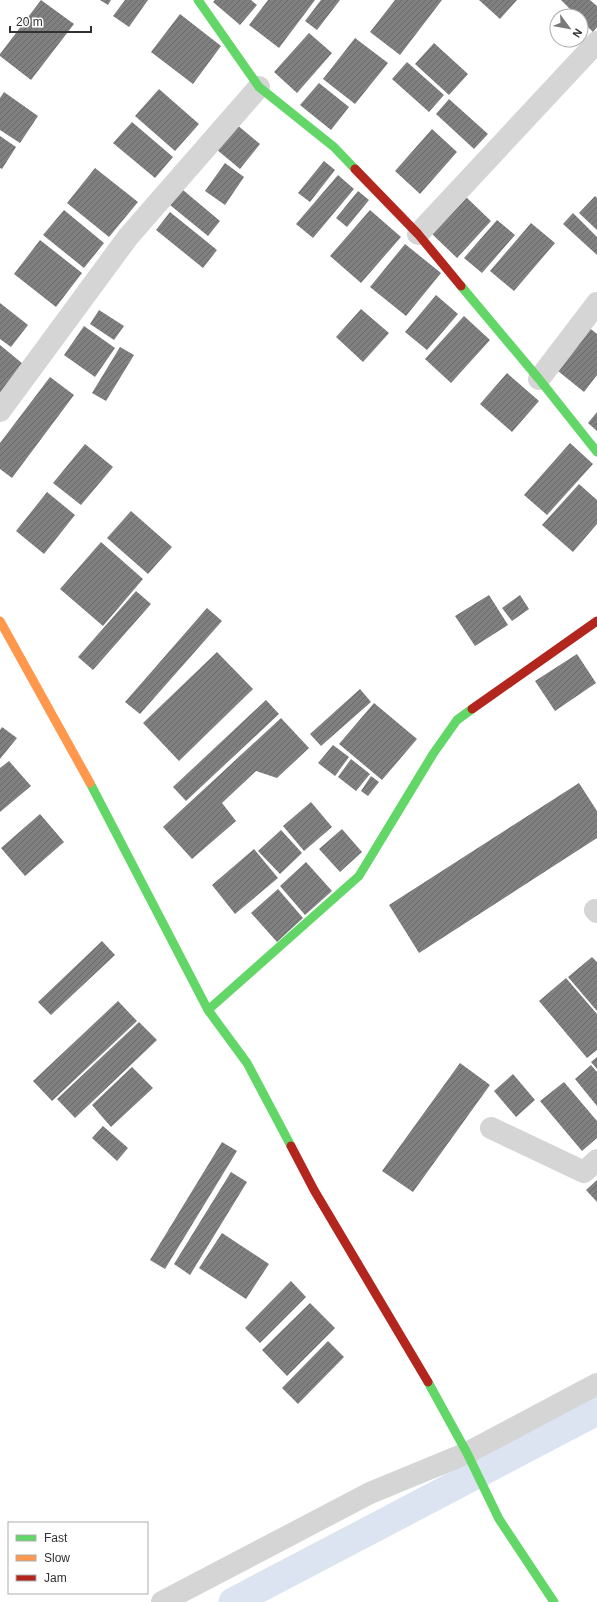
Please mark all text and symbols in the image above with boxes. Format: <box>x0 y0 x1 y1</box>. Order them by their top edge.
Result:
scale bar <box>10 8 91 34</box>
north arrow <box>549 8 589 48</box>
text: 20 m <box>16 15 43 29</box>
text: N <box>570 27 585 40</box>
legend <box>8 1522 148 1594</box>
text: Fast <box>44 1531 68 1545</box>
text: Slow <box>44 1551 70 1565</box>
text: Jam <box>44 1571 67 1585</box>

